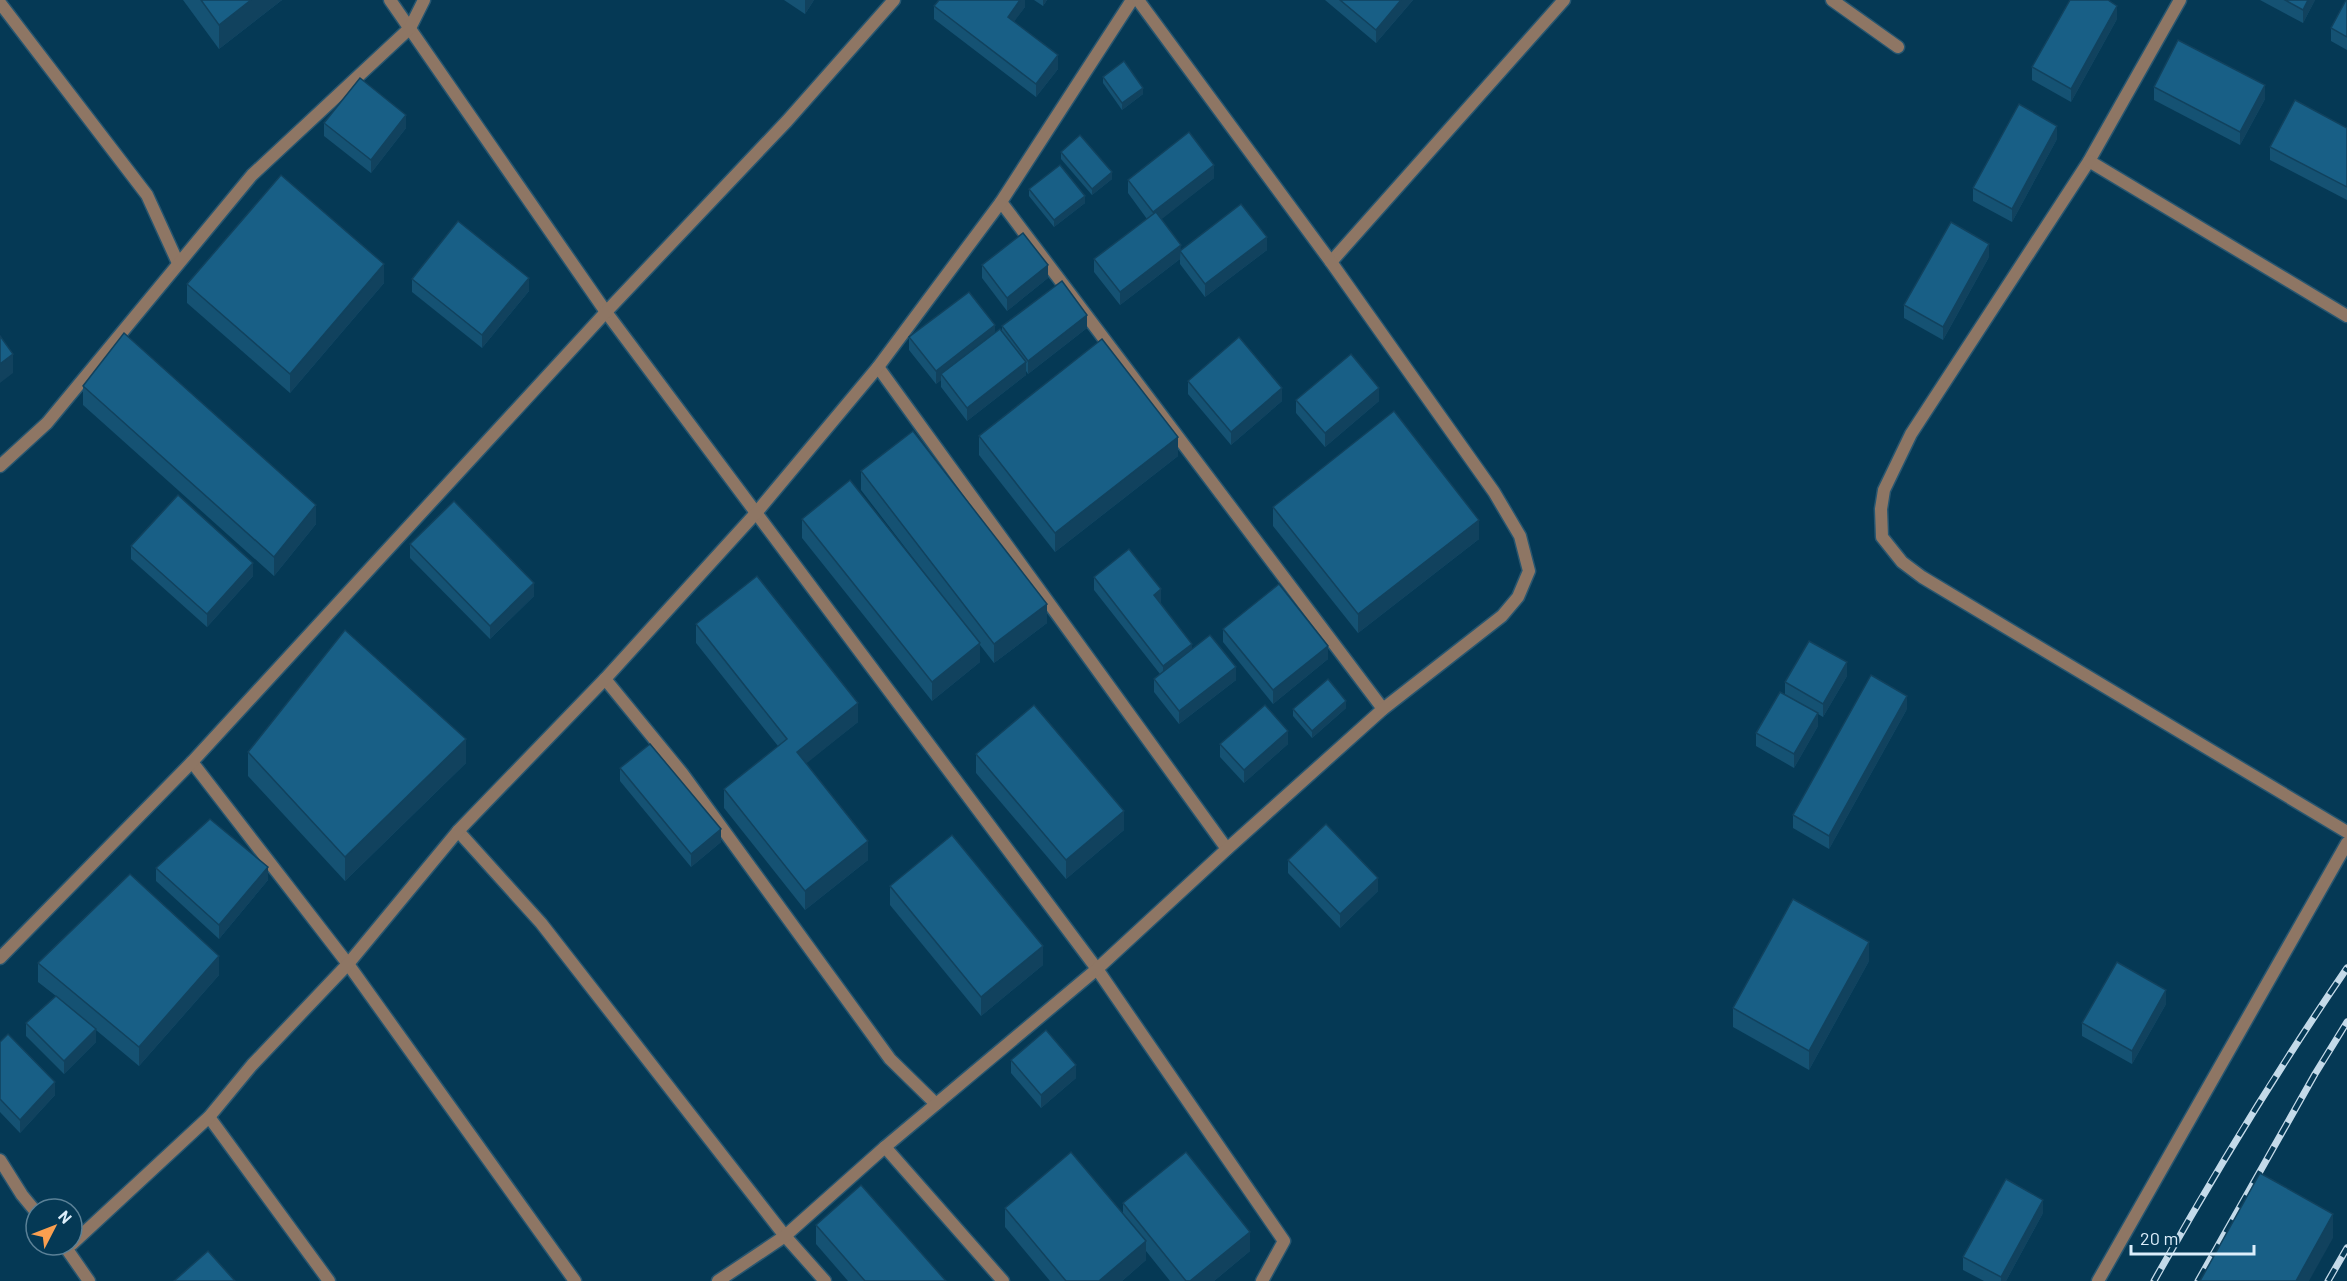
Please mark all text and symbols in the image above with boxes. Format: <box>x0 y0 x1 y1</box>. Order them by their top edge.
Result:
north arrow <box>24 1197 84 1257</box>
text: N <box>55 1206 76 1227</box>
scale bar <box>2131 1218 2254 1256</box>
text: 20 m <box>2140 1227 2178 1249</box>

